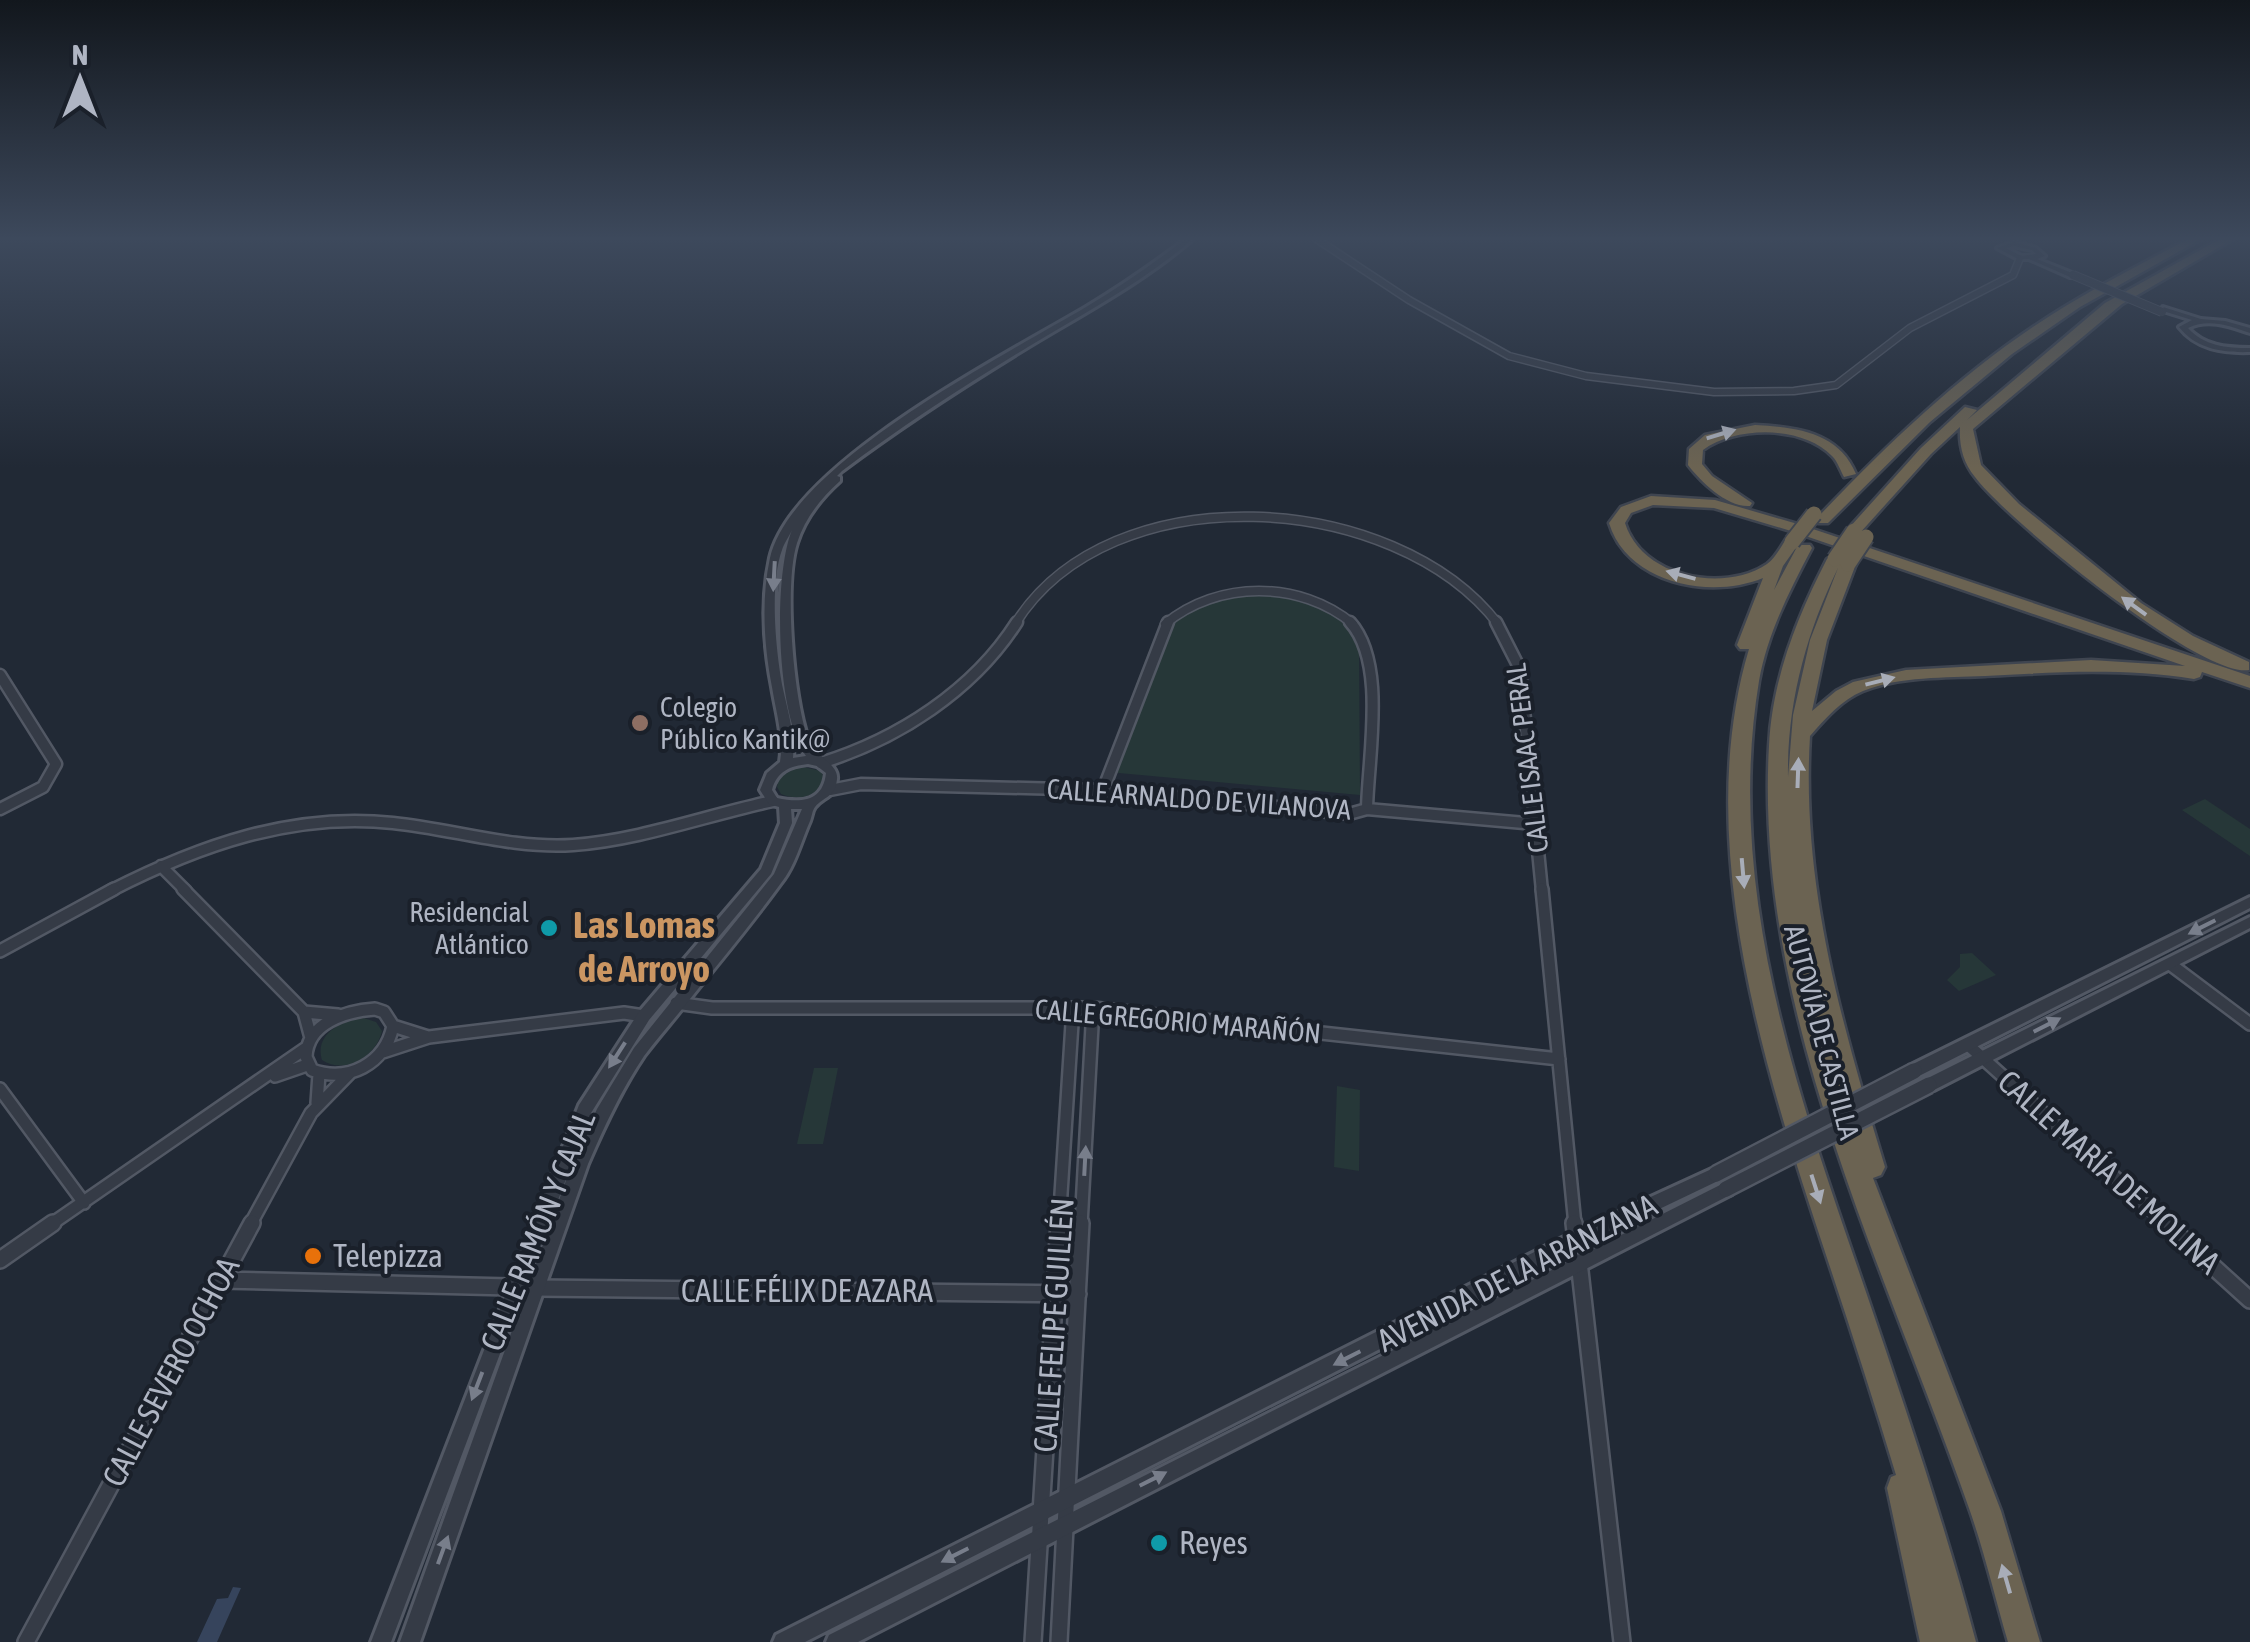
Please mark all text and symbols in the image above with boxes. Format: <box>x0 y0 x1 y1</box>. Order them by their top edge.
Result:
north arrow <box>30 30 130 130</box>
text: N <box>72 39 88 71</box>
one-way arrow <box>1707 426 1737 441</box>
one-way arrow <box>766 561 782 593</box>
one-way arrow <box>1666 567 1697 583</box>
one-way arrow <box>2120 597 2147 616</box>
street label: CALLE ISAAC PERAL <box>1499 661 1555 855</box>
one-way arrow <box>1865 673 1896 689</box>
place label: Colegio Público Kantik@ <box>660 691 830 755</box>
marker: Colegio Público Kantik@ <box>629 712 651 734</box>
one-way arrow <box>1790 757 1806 789</box>
street label: CALLE ARNALDO DE VILANOVA <box>1046 772 1352 826</box>
one-way arrow <box>1735 857 1751 889</box>
place label: Residencial Atlántico <box>409 896 530 960</box>
district label: Las Lomas de Arroyo <box>573 903 715 990</box>
marker: Residencial Atlántico <box>538 917 560 939</box>
one-way arrow <box>2187 918 2216 935</box>
street label: AUTOVÍA DE CASTILLA <box>1778 921 1866 1143</box>
street label: CALLE GREGORIO MARAÑÓN <box>1034 993 1322 1049</box>
one-way arrow <box>2033 1017 2062 1034</box>
one-way arrow <box>609 1041 626 1069</box>
street label: CALLE MARÍA DE MOLINA <box>1991 1062 2228 1281</box>
street label: CALLE RAMÓN Y CAJAL <box>473 1105 603 1356</box>
one-way arrow <box>1077 1145 1093 1177</box>
one-way arrow <box>1810 1174 1825 1204</box>
street label: AVENIDA DE LA ARANZANA <box>1371 1186 1663 1359</box>
street label: CALLE FELIPE GUILLÉN <box>1026 1197 1081 1453</box>
place label: Telepizza <box>333 1237 443 1274</box>
marker: Telepizza <box>302 1245 324 1267</box>
street label: CALLE SEVERO OCHOA <box>95 1251 247 1493</box>
street label: CALLE FÉLIX DE AZARA <box>681 1272 933 1309</box>
one-way arrow <box>1332 1349 1361 1366</box>
one-way arrow <box>469 1371 485 1401</box>
one-way arrow <box>1139 1471 1168 1488</box>
place label: Reyes <box>1179 1524 1248 1561</box>
marker: Reyes <box>1148 1532 1170 1554</box>
one-way arrow <box>436 1535 451 1565</box>
one-way arrow <box>940 1546 969 1563</box>
one-way arrow <box>1997 1563 2013 1594</box>

